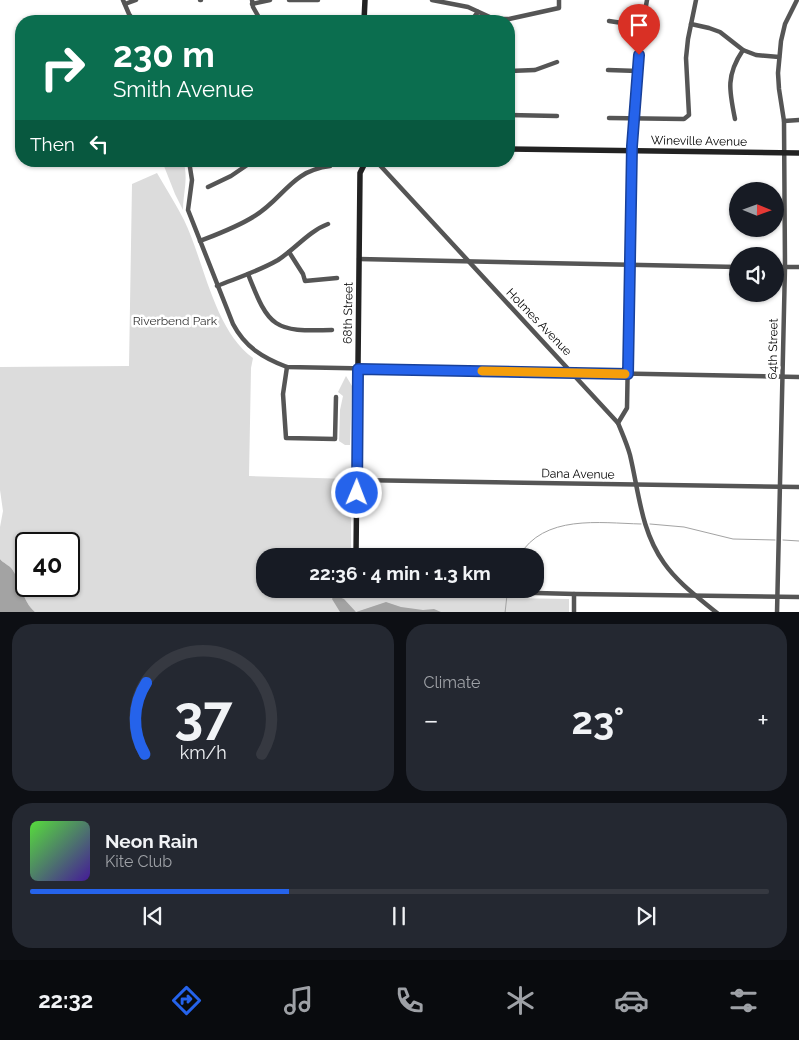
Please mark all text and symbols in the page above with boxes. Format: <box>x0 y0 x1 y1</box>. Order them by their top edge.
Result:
pin <box>618 4 660 55</box>
icon: arrive <box>625 11 653 39</box>
text: 230 m <box>113 34 215 75</box>
icon: right <box>30 35 95 100</box>
text: Smith Avenue <box>113 76 254 102</box>
icon: left <box>85 130 113 158</box>
text: Then <box>30 133 75 155</box>
street label: Wineville Avenue <box>651 133 747 149</box>
north arrow <box>729 182 784 238</box>
map controls <box>729 182 784 302</box>
button: sound <box>729 247 784 302</box>
street label: 68th Street <box>340 282 356 344</box>
street label: Holmes Avenue <box>503 286 575 358</box>
park label: Riverbend Park <box>133 314 218 328</box>
street label: 64th Street <box>765 318 781 380</box>
position arrow <box>330 466 382 518</box>
street label: Dana Avenue <box>541 466 615 482</box>
speed limit sign: 40 <box>15 532 80 597</box>
text: 22:36 · 4 min · 1.3 km <box>309 562 491 584</box>
text: Climate <box>424 673 480 692</box>
text: 37 <box>174 684 233 745</box>
text: 23° <box>572 698 624 743</box>
text: − <box>424 704 439 737</box>
text: + <box>757 704 769 737</box>
text: km/h <box>179 742 226 763</box>
text: Neon Rain <box>105 830 198 852</box>
text: Kite Club <box>105 852 172 871</box>
icon: previous <box>139 902 167 930</box>
icon: pause <box>385 902 413 930</box>
icon: next <box>632 902 660 930</box>
icon: directions <box>169 983 204 1018</box>
icon: music <box>281 983 316 1018</box>
icon: phone <box>392 983 427 1018</box>
icon: climate <box>503 983 538 1018</box>
icon: car <box>614 983 649 1018</box>
icon: filters <box>726 983 761 1018</box>
text: 22:32 <box>38 987 93 1013</box>

